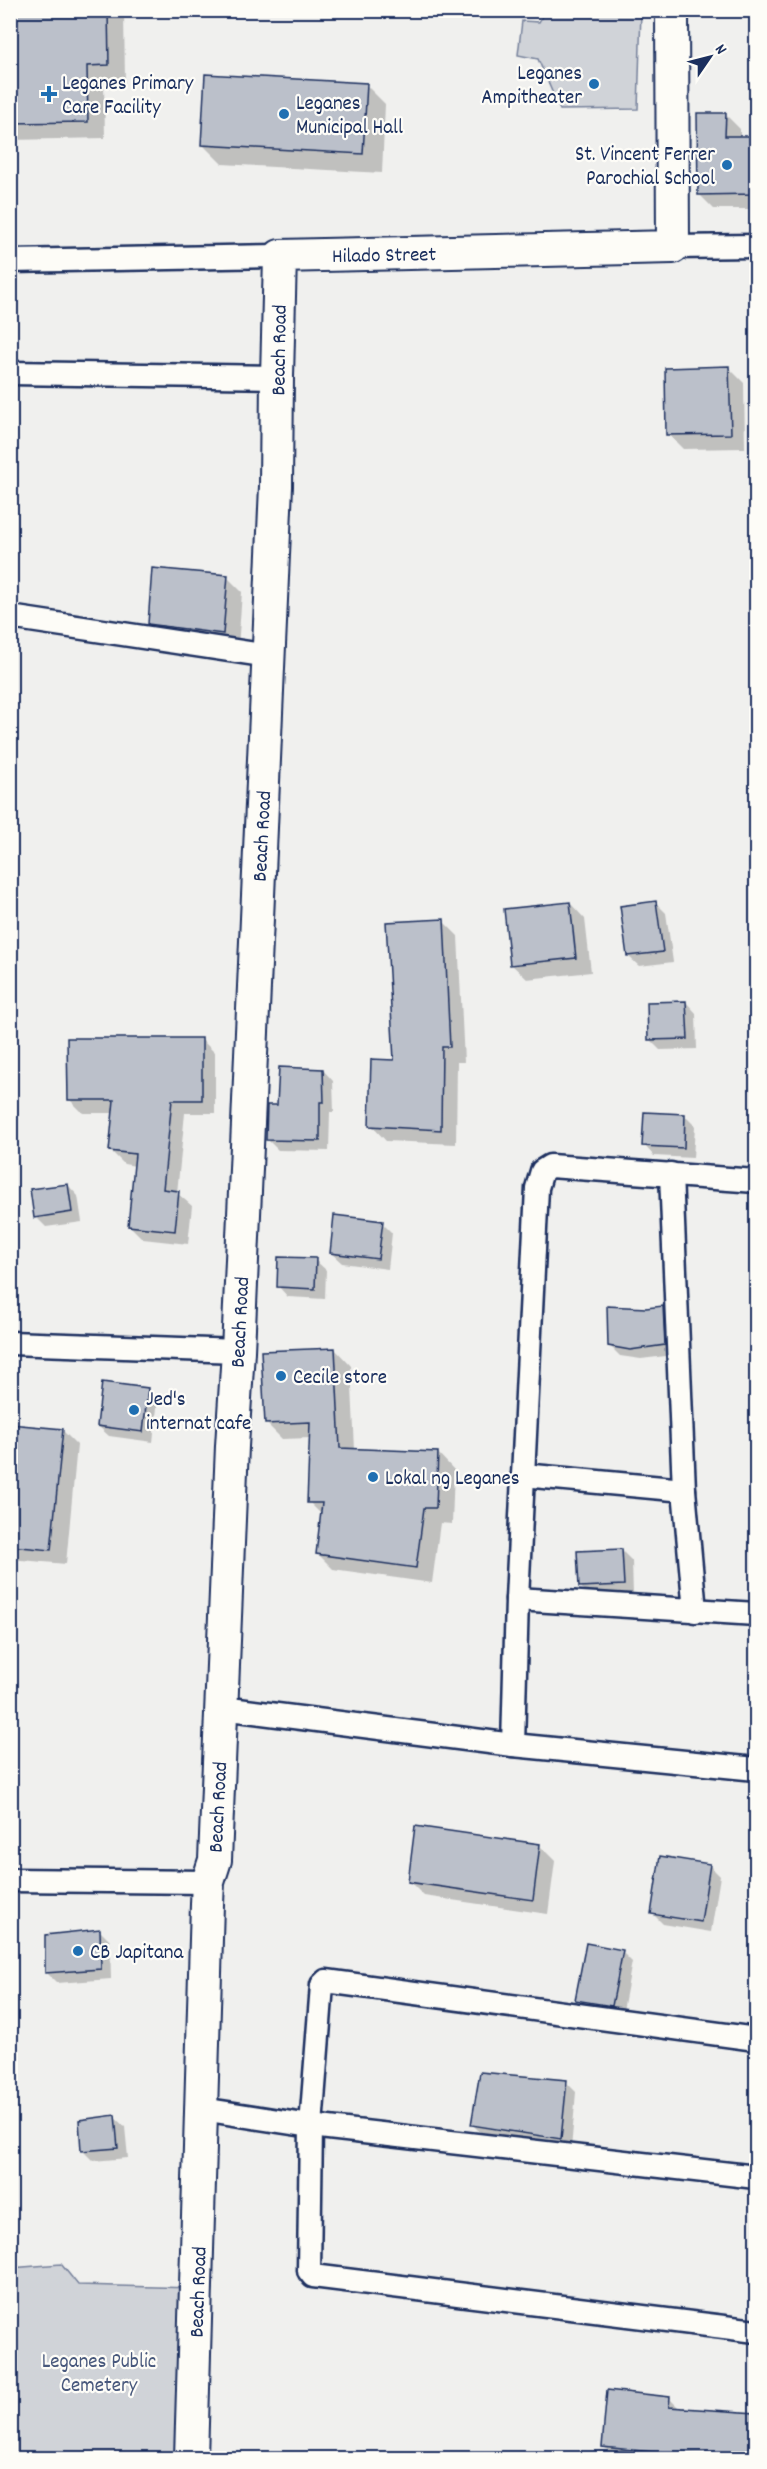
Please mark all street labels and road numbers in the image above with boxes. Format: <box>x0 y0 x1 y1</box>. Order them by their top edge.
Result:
street label: Hilado Street <box>332 241 437 273</box>
street label: Beach Road <box>265 304 297 396</box>
street label: Beach Road <box>247 790 281 882</box>
street label: Beach Road <box>225 1276 259 1368</box>
street label: Beach Road <box>203 1761 237 1853</box>
street label: Beach Road <box>183 2246 217 2338</box>

